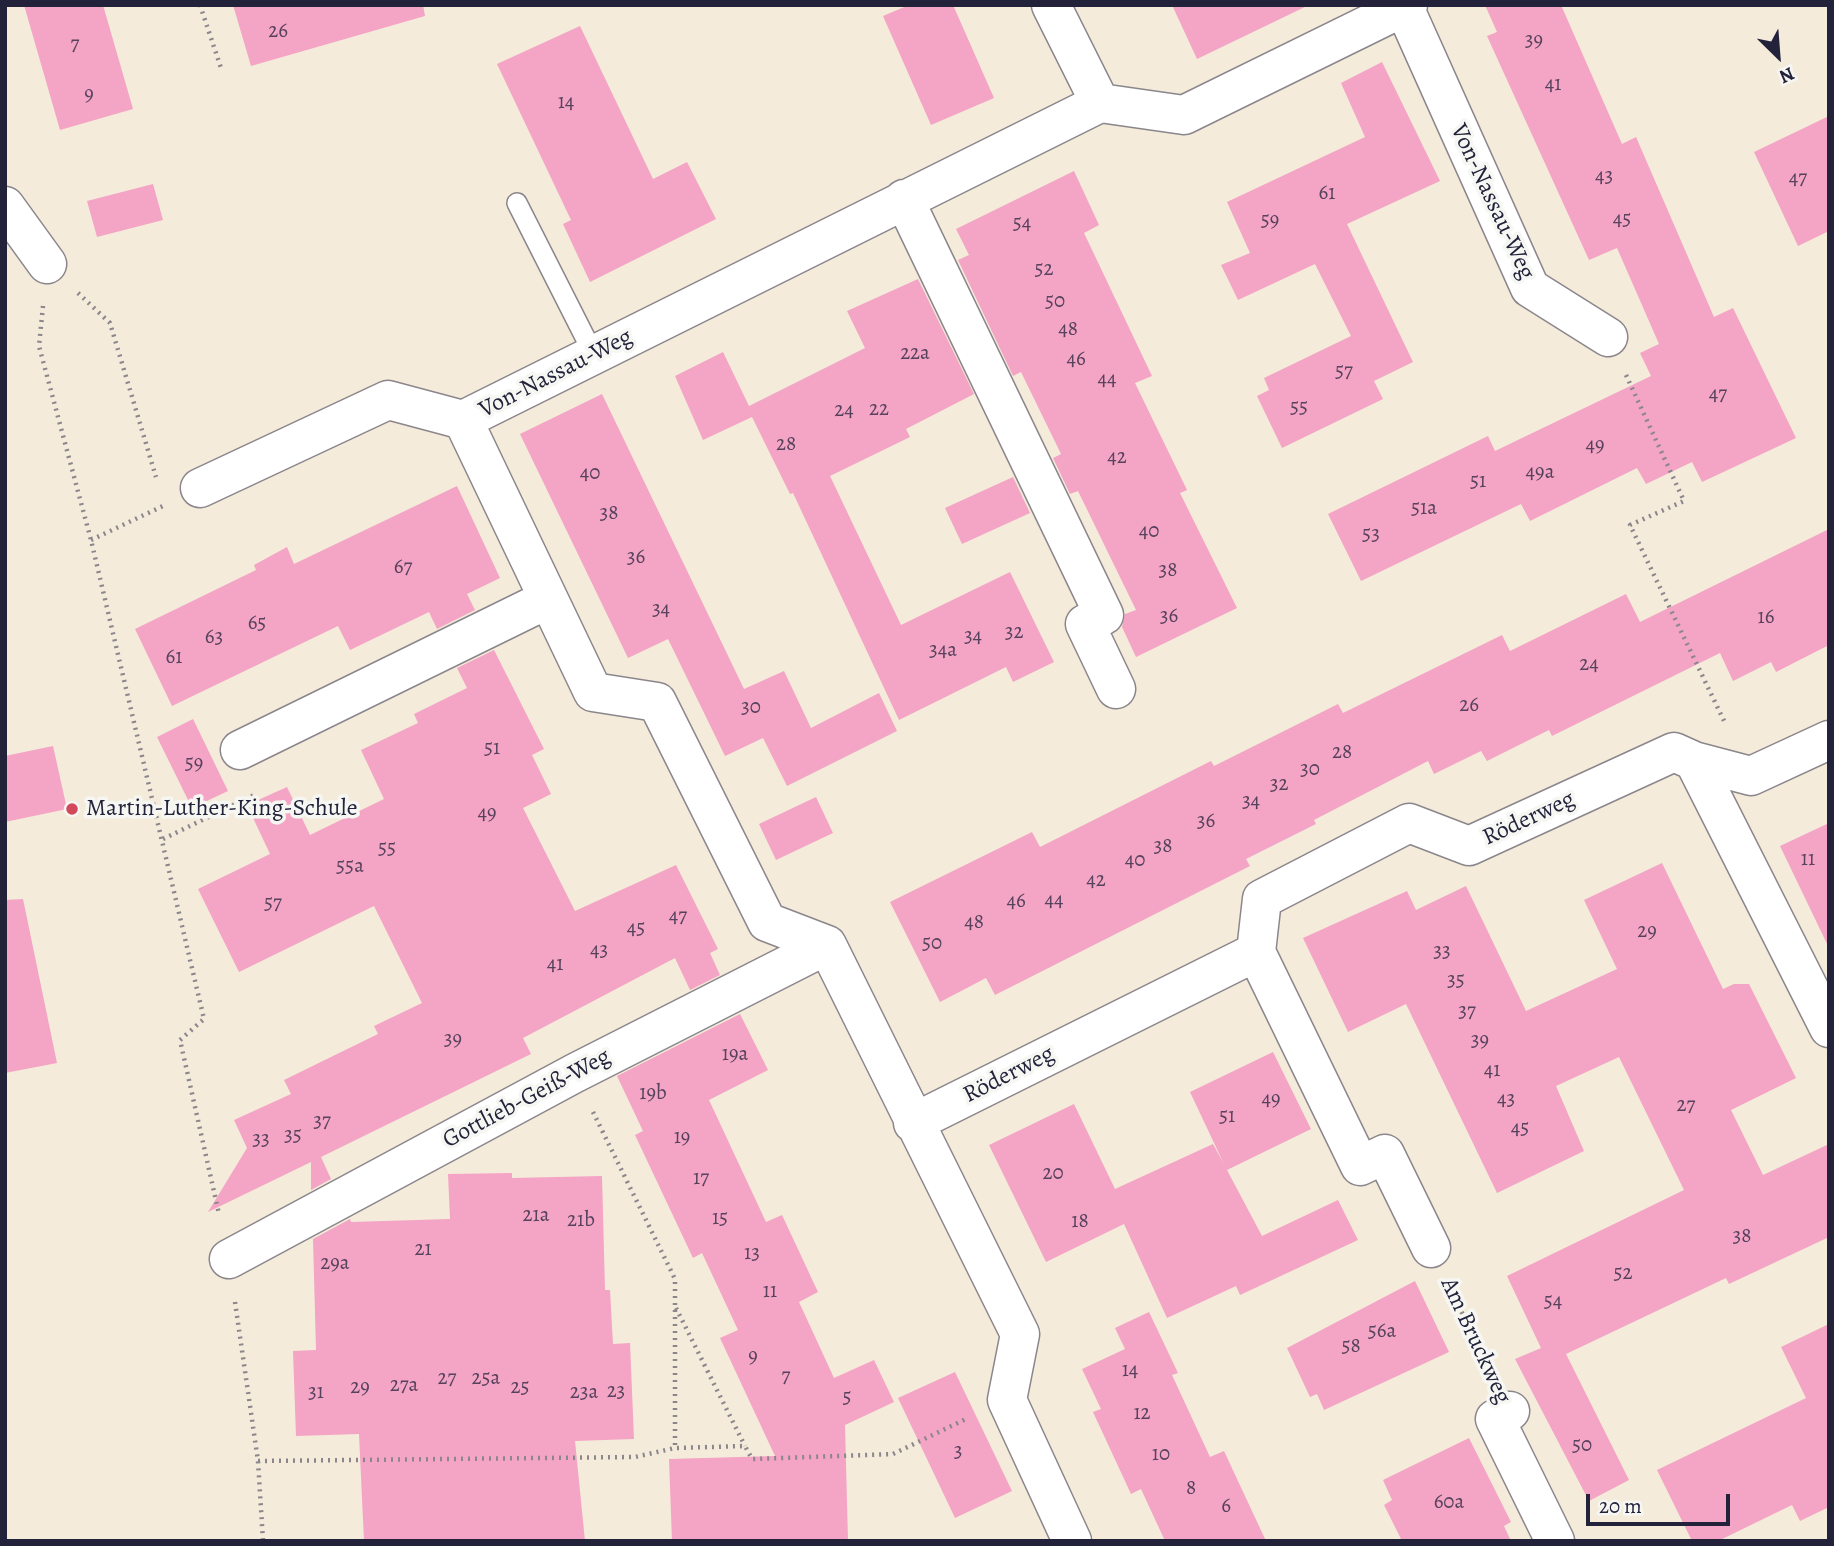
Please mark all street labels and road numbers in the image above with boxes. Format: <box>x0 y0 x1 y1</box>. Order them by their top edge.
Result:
street label: Von-Nassau-Weg <box>1443 120 1541 284</box>
street label: Von-Nassau-Weg <box>475 323 637 425</box>
street label: Röderweg <box>1478 785 1580 853</box>
street label: Röderweg <box>959 1040 1059 1110</box>
street label: Gottlieb-Geiß-Weg <box>438 1043 616 1155</box>
street label: Am Bruckweg <box>1433 1273 1517 1409</box>

